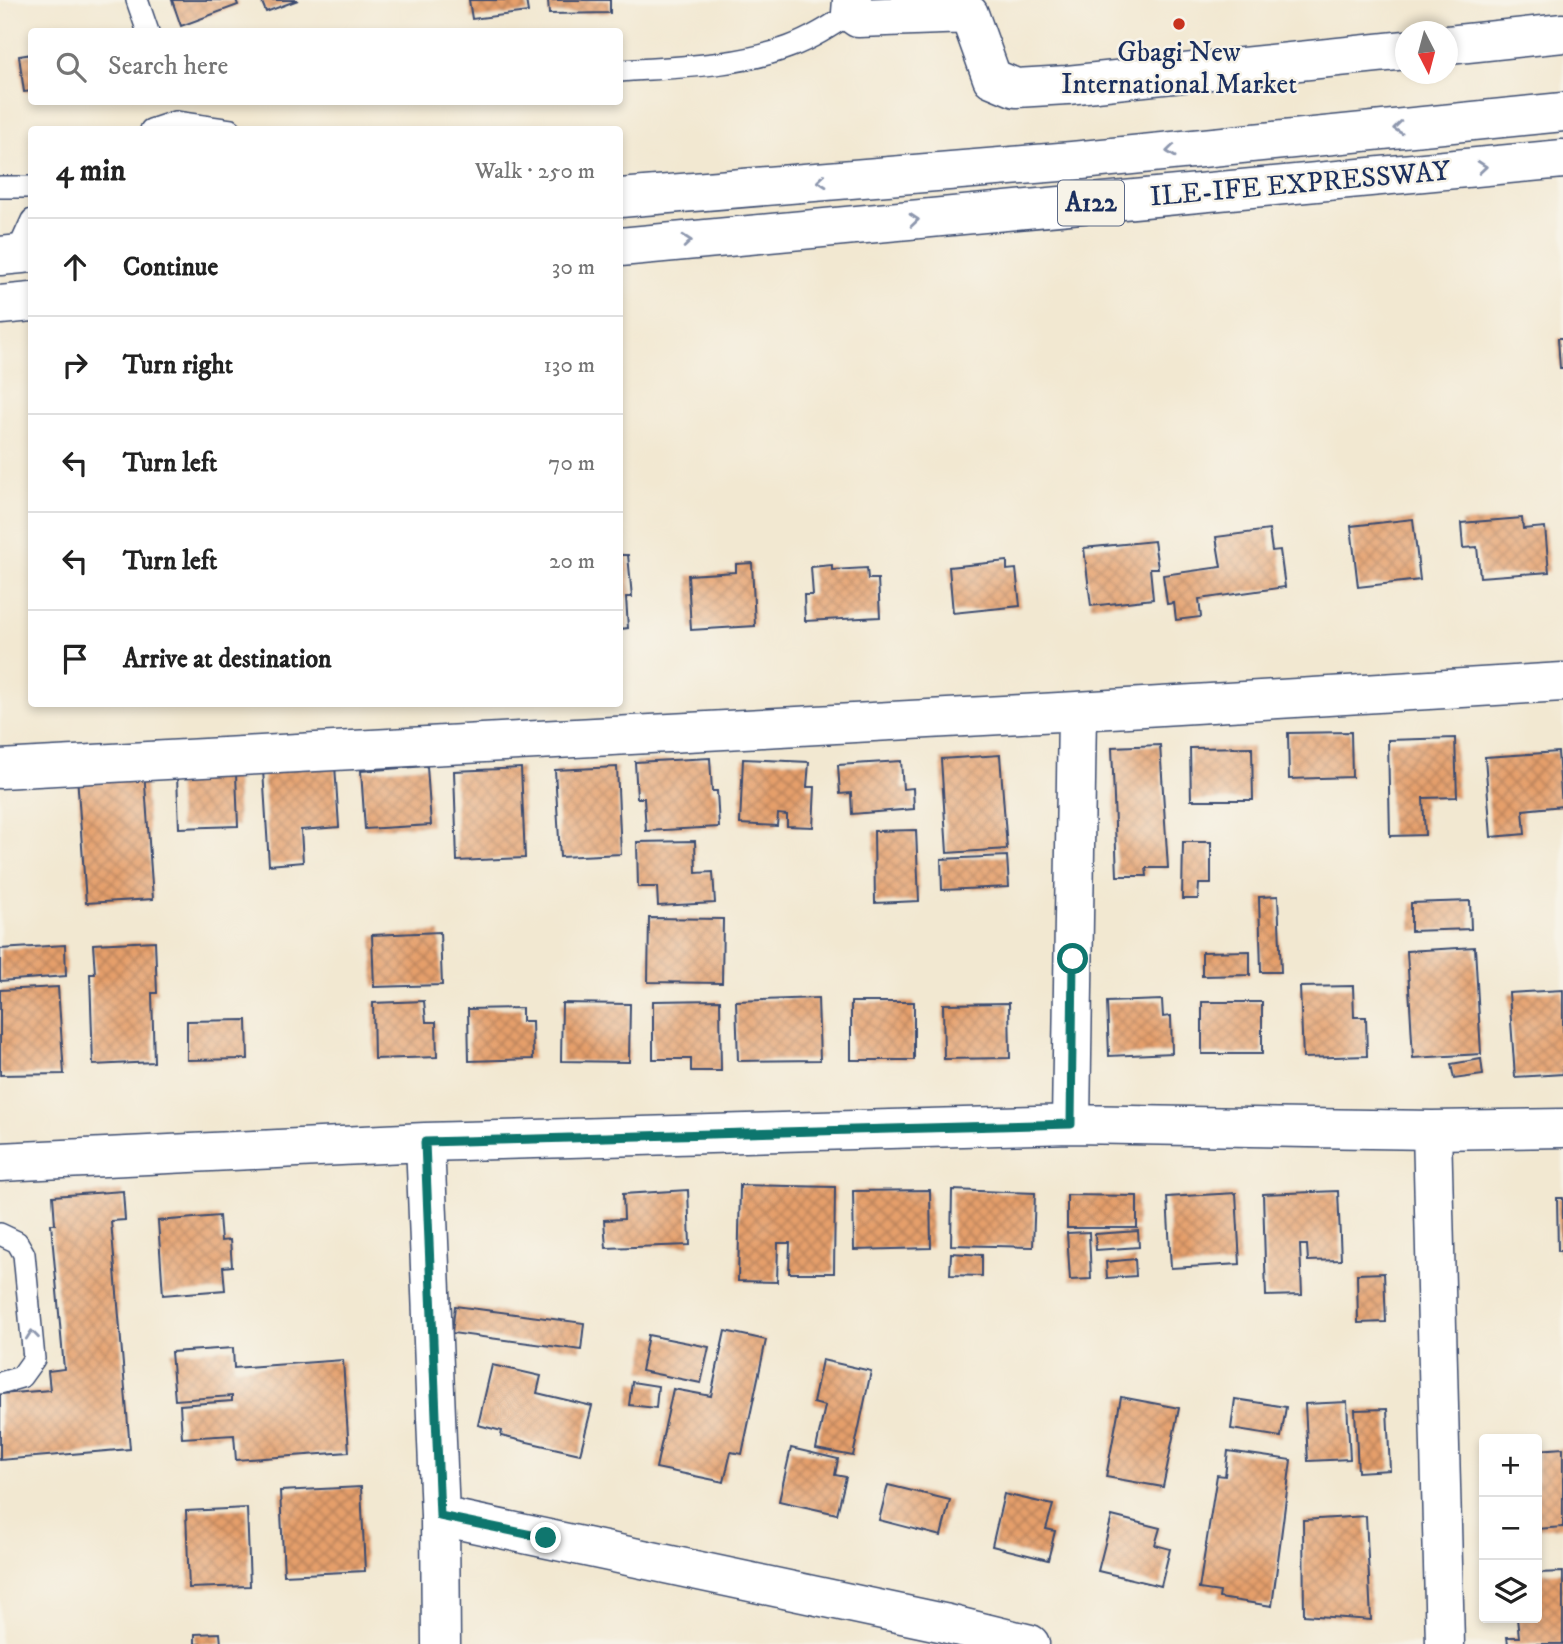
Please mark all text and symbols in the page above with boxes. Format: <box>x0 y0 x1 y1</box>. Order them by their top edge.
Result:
marker: Gbagi New International Market <box>1171 16 1187 32</box>
north arrow <box>1395 21 1458 84</box>
search box <box>28 28 623 105</box>
place label: Gbagi New International Market <box>1061 35 1297 102</box>
icon: search <box>52 48 90 86</box>
text: Search here <box>108 50 228 83</box>
one-way arrow <box>1392 121 1403 136</box>
one-way arrow <box>1165 143 1177 158</box>
text: 4 min <box>56 153 126 190</box>
street label: ILE-IFE EXPRESSWAY <box>1148 153 1452 215</box>
text: Walk · 250 m <box>475 157 595 186</box>
one-way arrow <box>1477 160 1488 175</box>
one-way arrow <box>817 173 828 188</box>
road number: A122 <box>1058 180 1124 226</box>
one-way arrow <box>909 213 920 228</box>
one-way arrow <box>682 234 693 249</box>
icon: ahead <box>56 248 94 286</box>
text: Continue <box>123 251 218 284</box>
text: 30 m <box>552 253 595 282</box>
icon: right <box>56 346 94 384</box>
text: Turn right <box>123 349 233 382</box>
text: 130 m <box>543 351 595 380</box>
icon: left <box>56 444 94 482</box>
text: Turn left <box>123 447 217 480</box>
text: 70 m <box>548 449 595 478</box>
icon: left <box>56 542 94 580</box>
text: Turn left <box>123 545 217 578</box>
text: 20 m <box>549 547 595 576</box>
icon: arrive <box>56 640 94 678</box>
text: Arrive at destination <box>123 643 332 676</box>
route start <box>1057 943 1088 974</box>
one-way arrow <box>24 1330 39 1341</box>
map controls <box>1479 1434 1542 1623</box>
button: + <box>1479 1434 1542 1497</box>
button: − <box>1479 1497 1542 1560</box>
route end <box>530 1522 561 1553</box>
button: layers <box>1479 1560 1542 1623</box>

